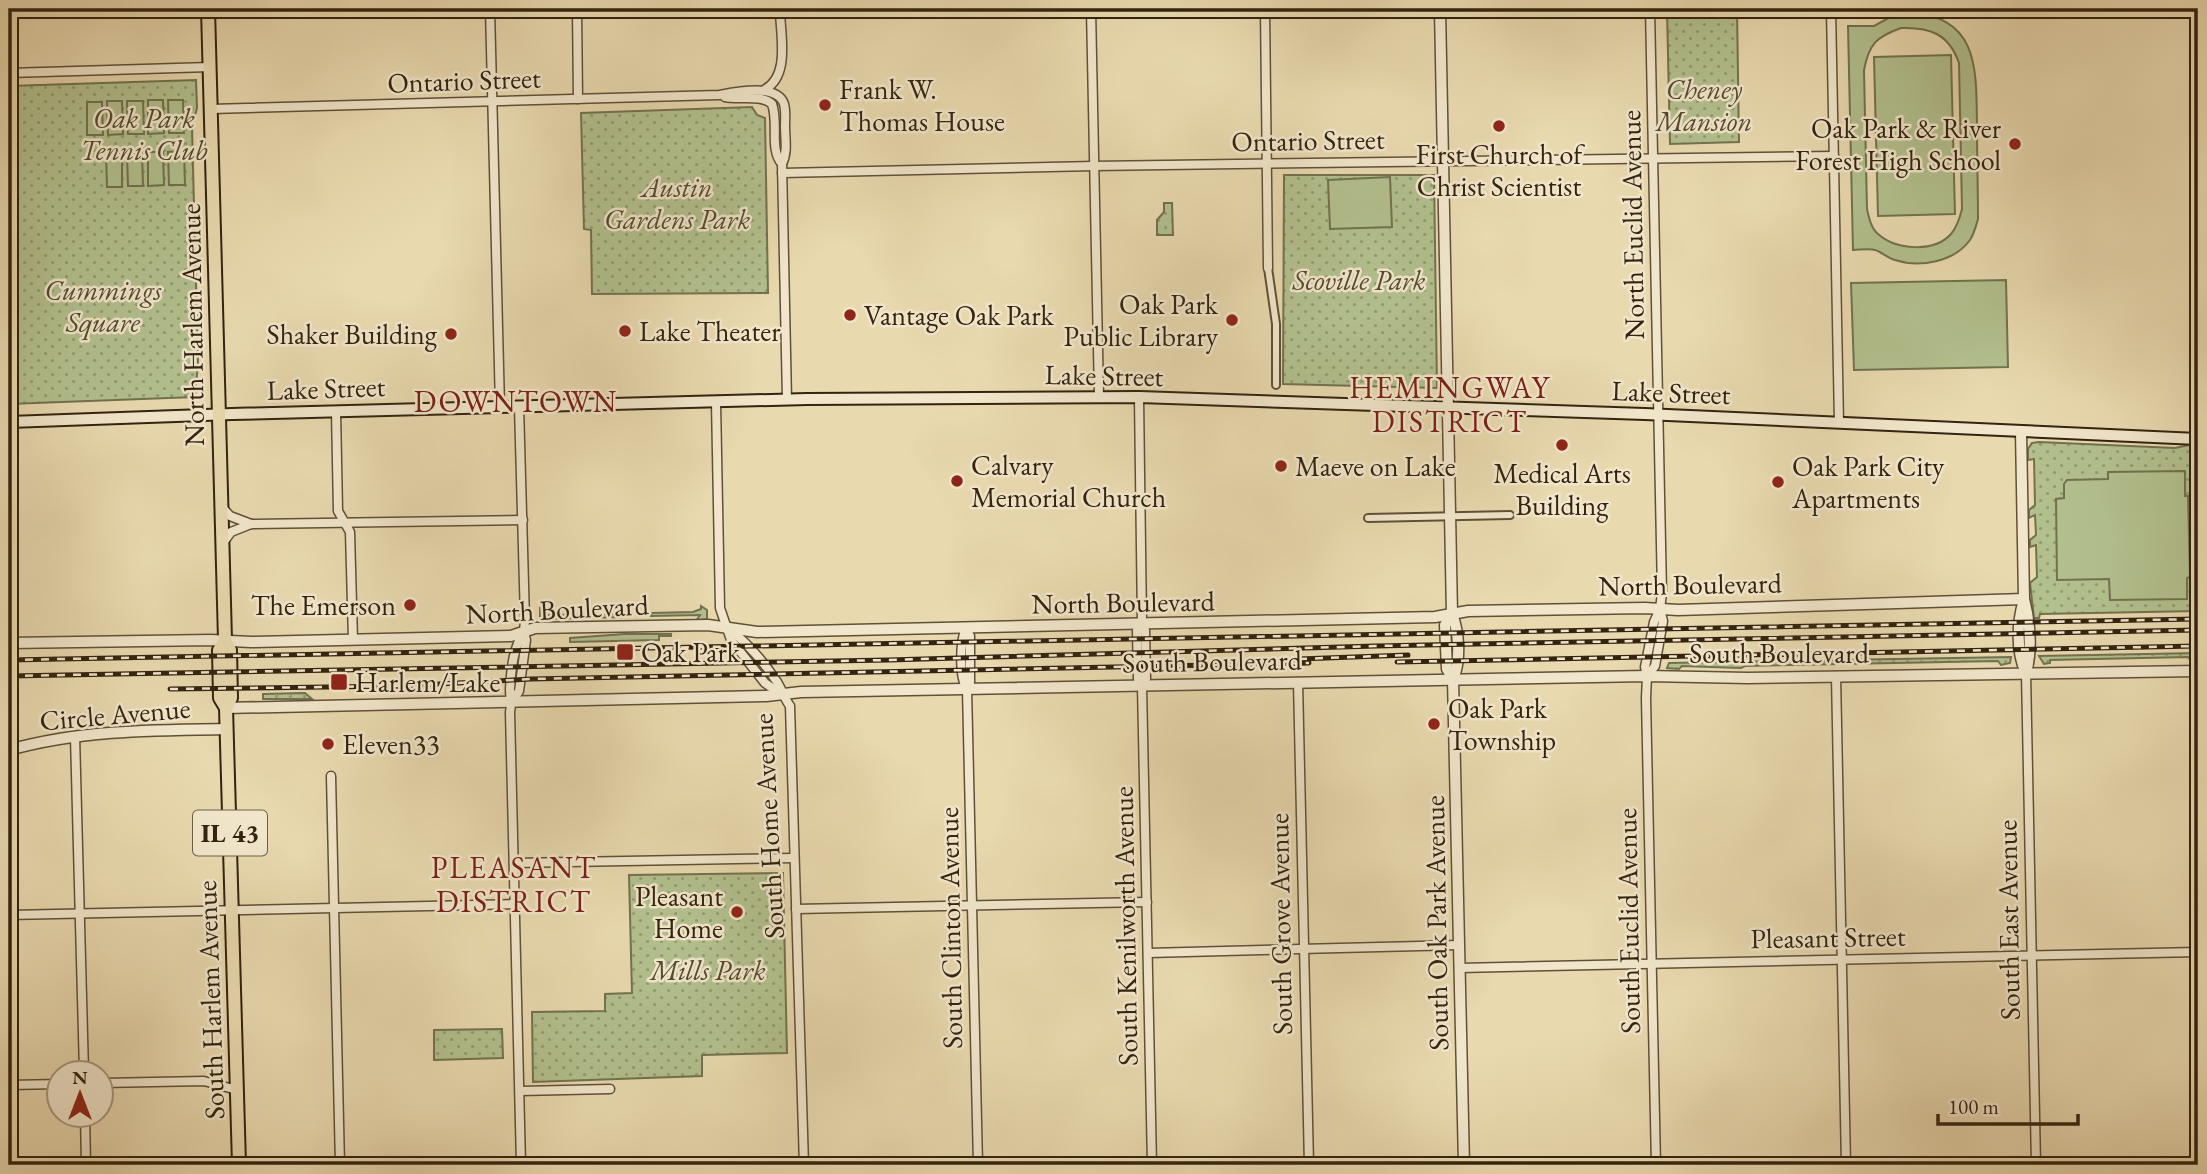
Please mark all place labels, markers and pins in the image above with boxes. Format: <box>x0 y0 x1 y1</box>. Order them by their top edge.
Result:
place label: Frank W. Thomas House <box>839 71 1005 139</box>
marker: Frank W. Thomas House <box>817 97 833 113</box>
place label: Oak Park & River Forest High School <box>1795 110 2002 178</box>
marker: First Church of Christ Scientist <box>1491 118 1507 134</box>
place label: First Church of Christ Scientist <box>1416 136 1585 204</box>
marker: Oak Park & River Forest High School <box>2007 136 2023 152</box>
place label: Oak Park Public Library <box>1063 286 1219 354</box>
place label: Vantage Oak Park <box>864 297 1054 333</box>
marker: Vantage Oak Park <box>842 307 858 323</box>
marker: Oak Park Public Library <box>1224 312 1240 328</box>
place label: Lake Theater <box>639 313 781 349</box>
place label: Shaker Building <box>267 316 438 352</box>
marker: Lake Theater <box>617 323 633 339</box>
marker: Shaker Building <box>443 326 459 342</box>
marker: Medical Arts Building <box>1554 437 1570 453</box>
place label: Calvary Memorial Church <box>971 447 1166 515</box>
place label: Maeve on Lake <box>1295 448 1456 484</box>
place label: Oak Park City Apartments <box>1791 448 1945 516</box>
place label: Medical Arts Building <box>1493 455 1631 523</box>
marker: Maeve on Lake <box>1273 458 1289 474</box>
marker: Calvary Memorial Church <box>949 473 965 489</box>
marker: Oak Park City Apartments <box>1770 474 1786 490</box>
place label: The Emerson <box>251 587 396 623</box>
marker: The Emerson <box>402 597 418 613</box>
place label: Oak Park <box>641 634 741 670</box>
marker: Oak Park <box>615 642 635 662</box>
place label: Harlem/Lake <box>355 664 500 700</box>
marker: Harlem/Lake <box>329 672 349 692</box>
place label: Oak Park Township <box>1448 690 1556 758</box>
marker: Oak Park Township <box>1426 716 1442 732</box>
place label: Eleven33 <box>342 726 440 762</box>
marker: Eleven33 <box>320 736 336 752</box>
place label: Pleasant Home <box>635 878 723 946</box>
marker: Pleasant Home <box>729 904 745 920</box>

